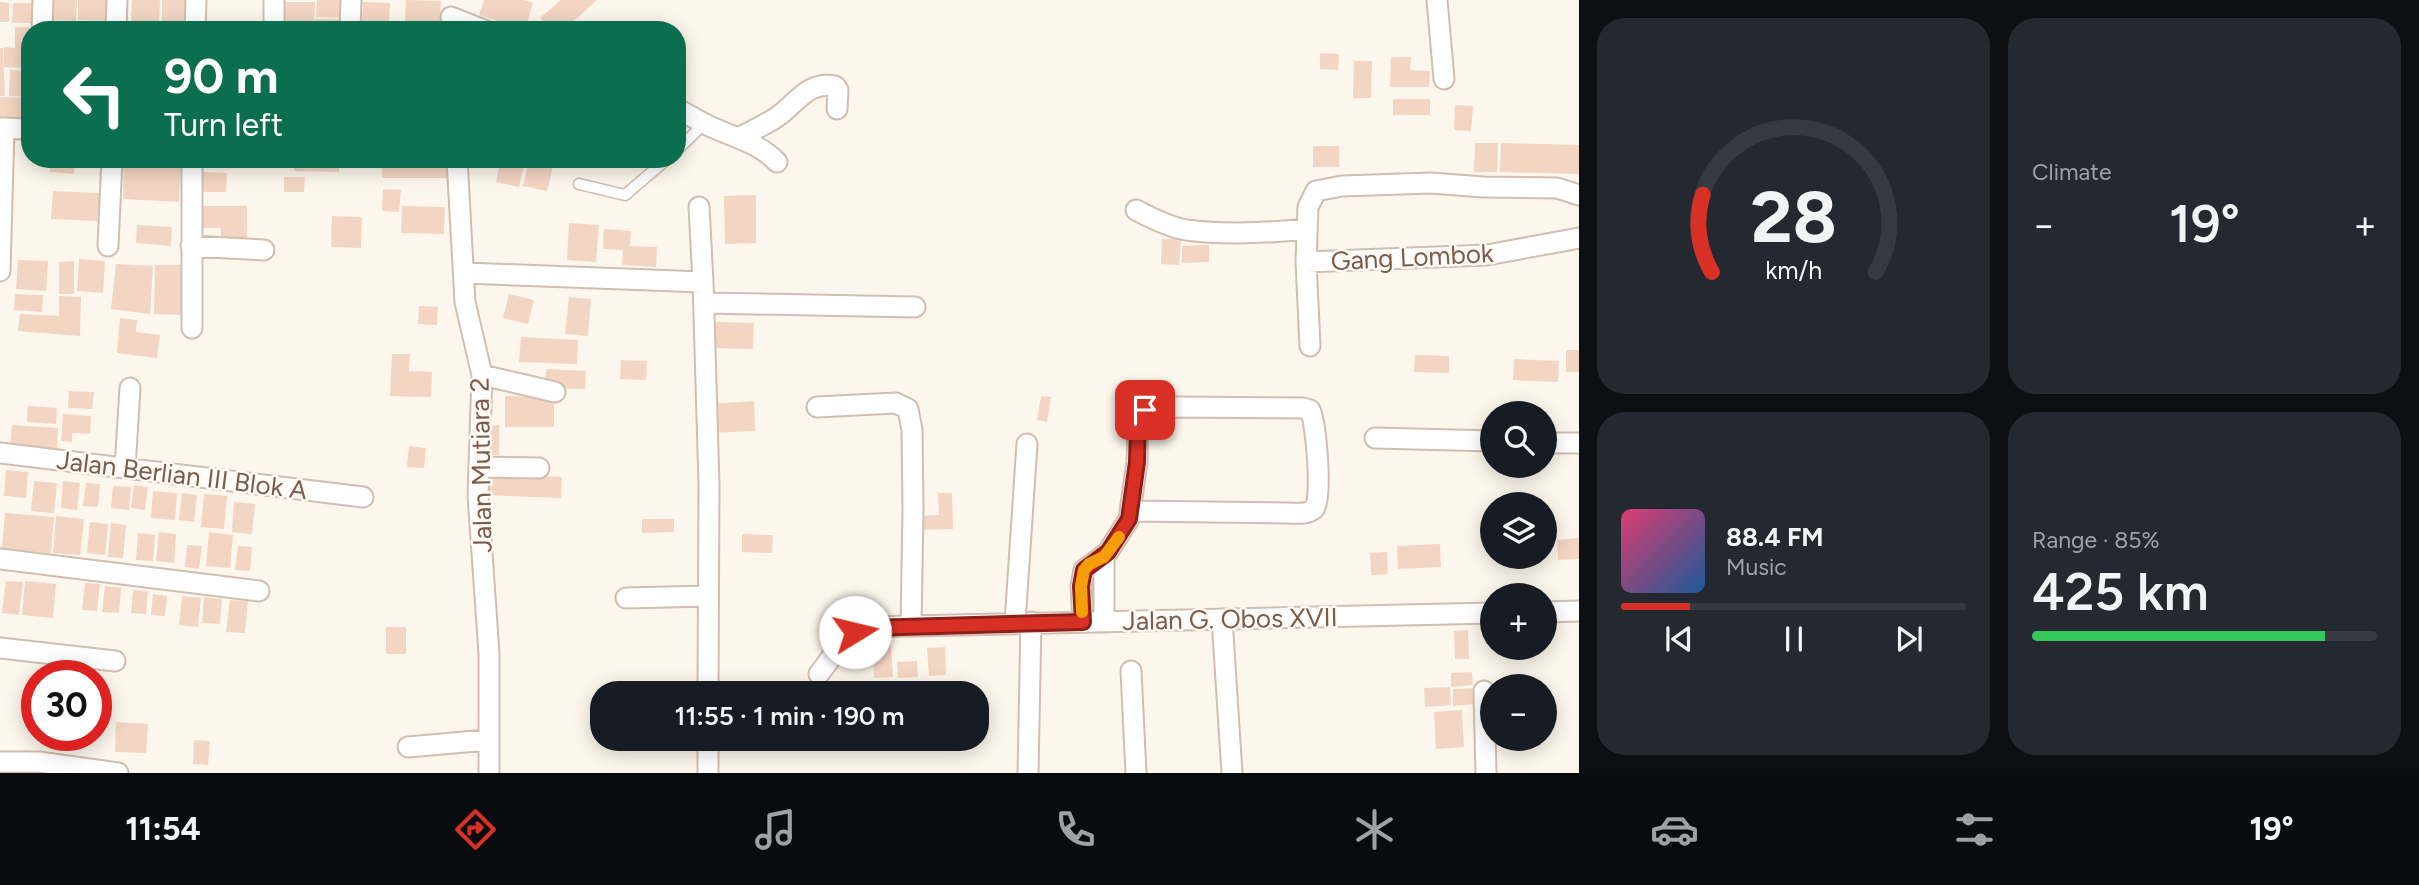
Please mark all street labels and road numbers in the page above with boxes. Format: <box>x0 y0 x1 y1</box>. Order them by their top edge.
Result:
street label: Gang Lombok <box>1330 237 1495 277</box>
street label: Jalan Mutiara 2 <box>463 377 499 553</box>
street label: Jalan Berlian III Blok A <box>55 444 310 506</box>
street label: Jalan G. Obos XVII <box>1122 601 1338 637</box>

